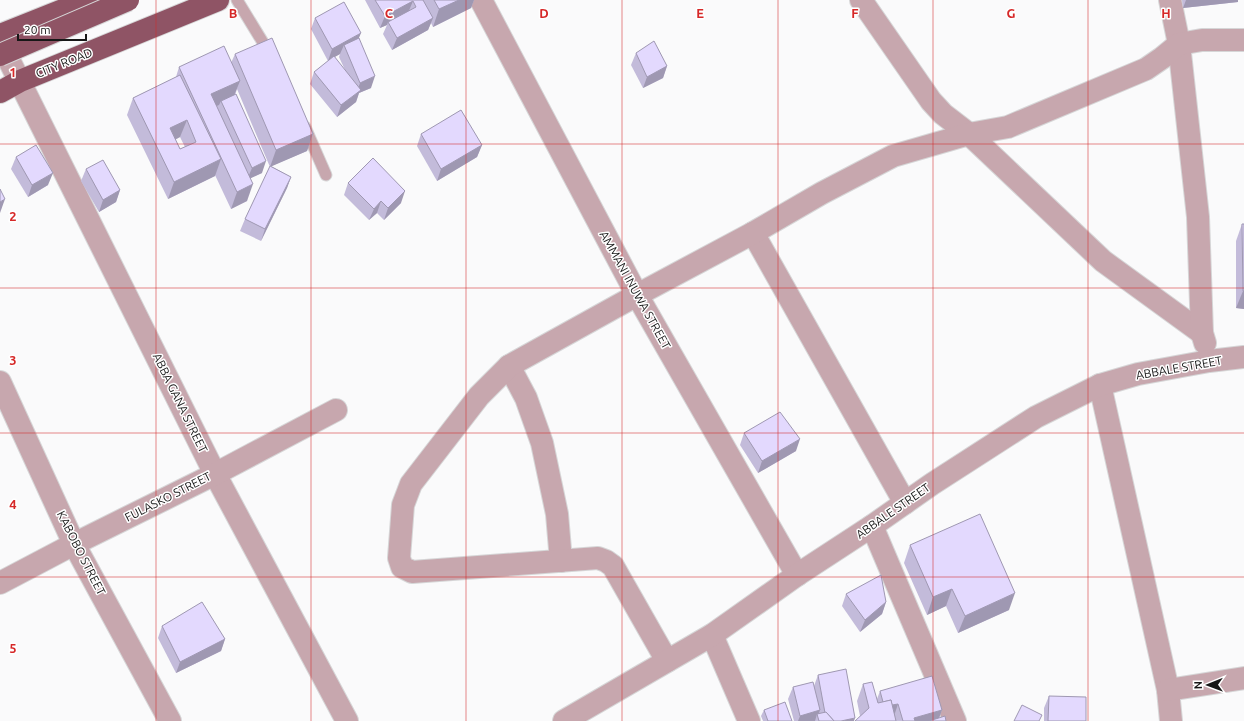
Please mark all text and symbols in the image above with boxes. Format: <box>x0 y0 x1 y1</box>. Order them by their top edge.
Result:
text: B <box>229 6 238 20</box>
text: C <box>385 6 394 20</box>
text: D <box>539 6 549 20</box>
text: E <box>696 6 704 20</box>
text: F <box>851 6 859 20</box>
text: G <box>1007 6 1016 20</box>
text: H <box>1161 6 1171 20</box>
scale bar <box>18 16 86 42</box>
text: 20 m <box>24 23 51 36</box>
street label: CITY ROAD <box>34 45 94 80</box>
text: 1 <box>9 65 17 79</box>
text: 2 <box>9 209 17 223</box>
street label: AMMANI INUWA STREET <box>598 229 673 351</box>
street label: ABBA GANA STREET <box>151 351 210 455</box>
text: 3 <box>9 353 17 367</box>
street label: ABBALE STREET <box>1135 353 1223 381</box>
street label: FULASKO STREET <box>123 469 213 524</box>
street label: ABBALE STREET <box>853 480 932 541</box>
text: 4 <box>9 497 17 511</box>
street label: KABOBO STREET <box>55 509 108 597</box>
text: 5 <box>9 641 17 655</box>
north arrow <box>1188 665 1228 705</box>
text: N <box>1192 681 1204 689</box>

